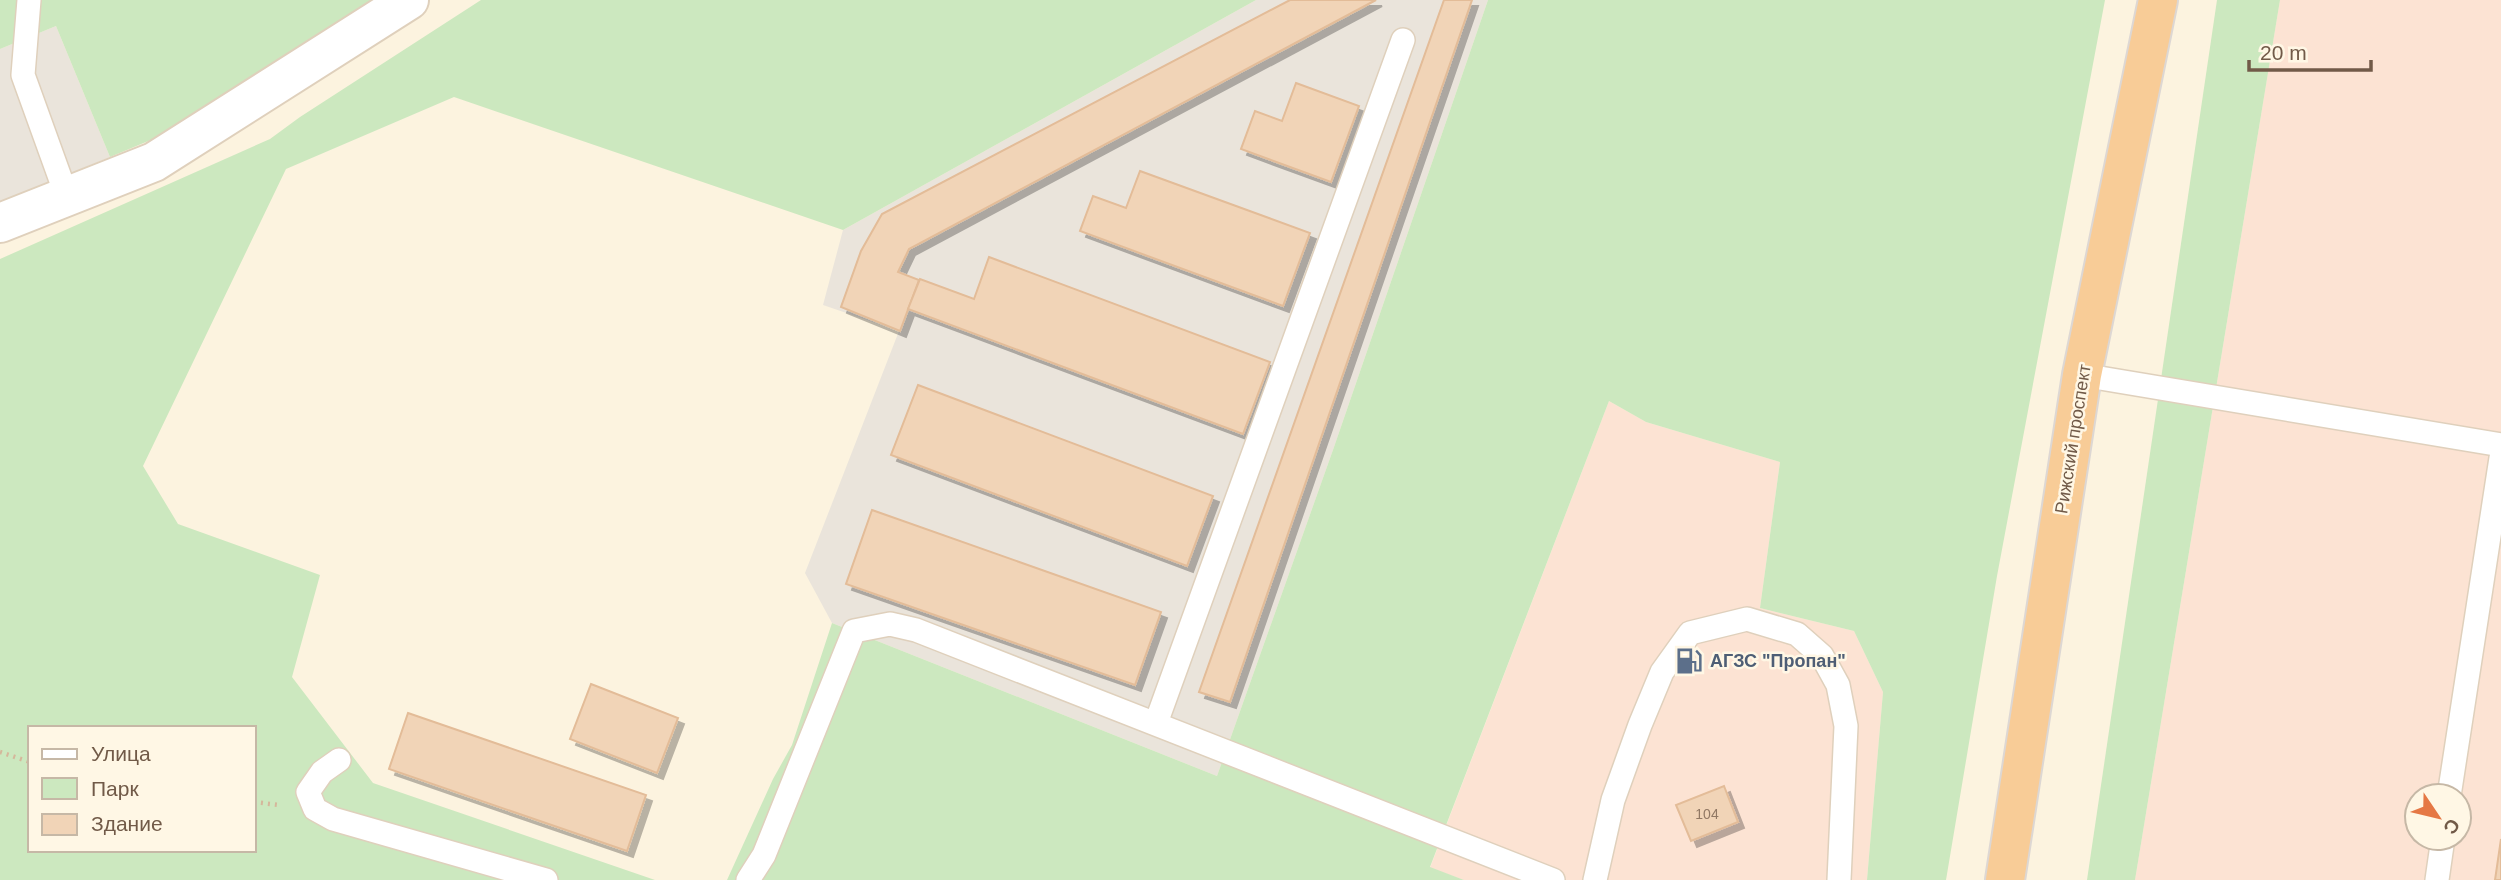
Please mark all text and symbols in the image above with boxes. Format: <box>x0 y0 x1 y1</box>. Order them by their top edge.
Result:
scale bar <box>2249 28 2372 72</box>
text: 20 m <box>2260 41 2307 64</box>
street label: Рижский проспект <box>2051 363 2095 515</box>
fuel station icon: АГЗС "Пропан" <box>1674 646 1704 676</box>
place label: АГЗС "Пропан" <box>1710 651 1846 671</box>
legend <box>28 726 256 852</box>
text: Улица <box>91 742 151 765</box>
text: Парк <box>91 777 139 800</box>
north arrow <box>2403 782 2473 852</box>
house number: 104 <box>1695 806 1719 822</box>
text: Здание <box>91 812 163 835</box>
text: С <box>2439 815 2464 838</box>

